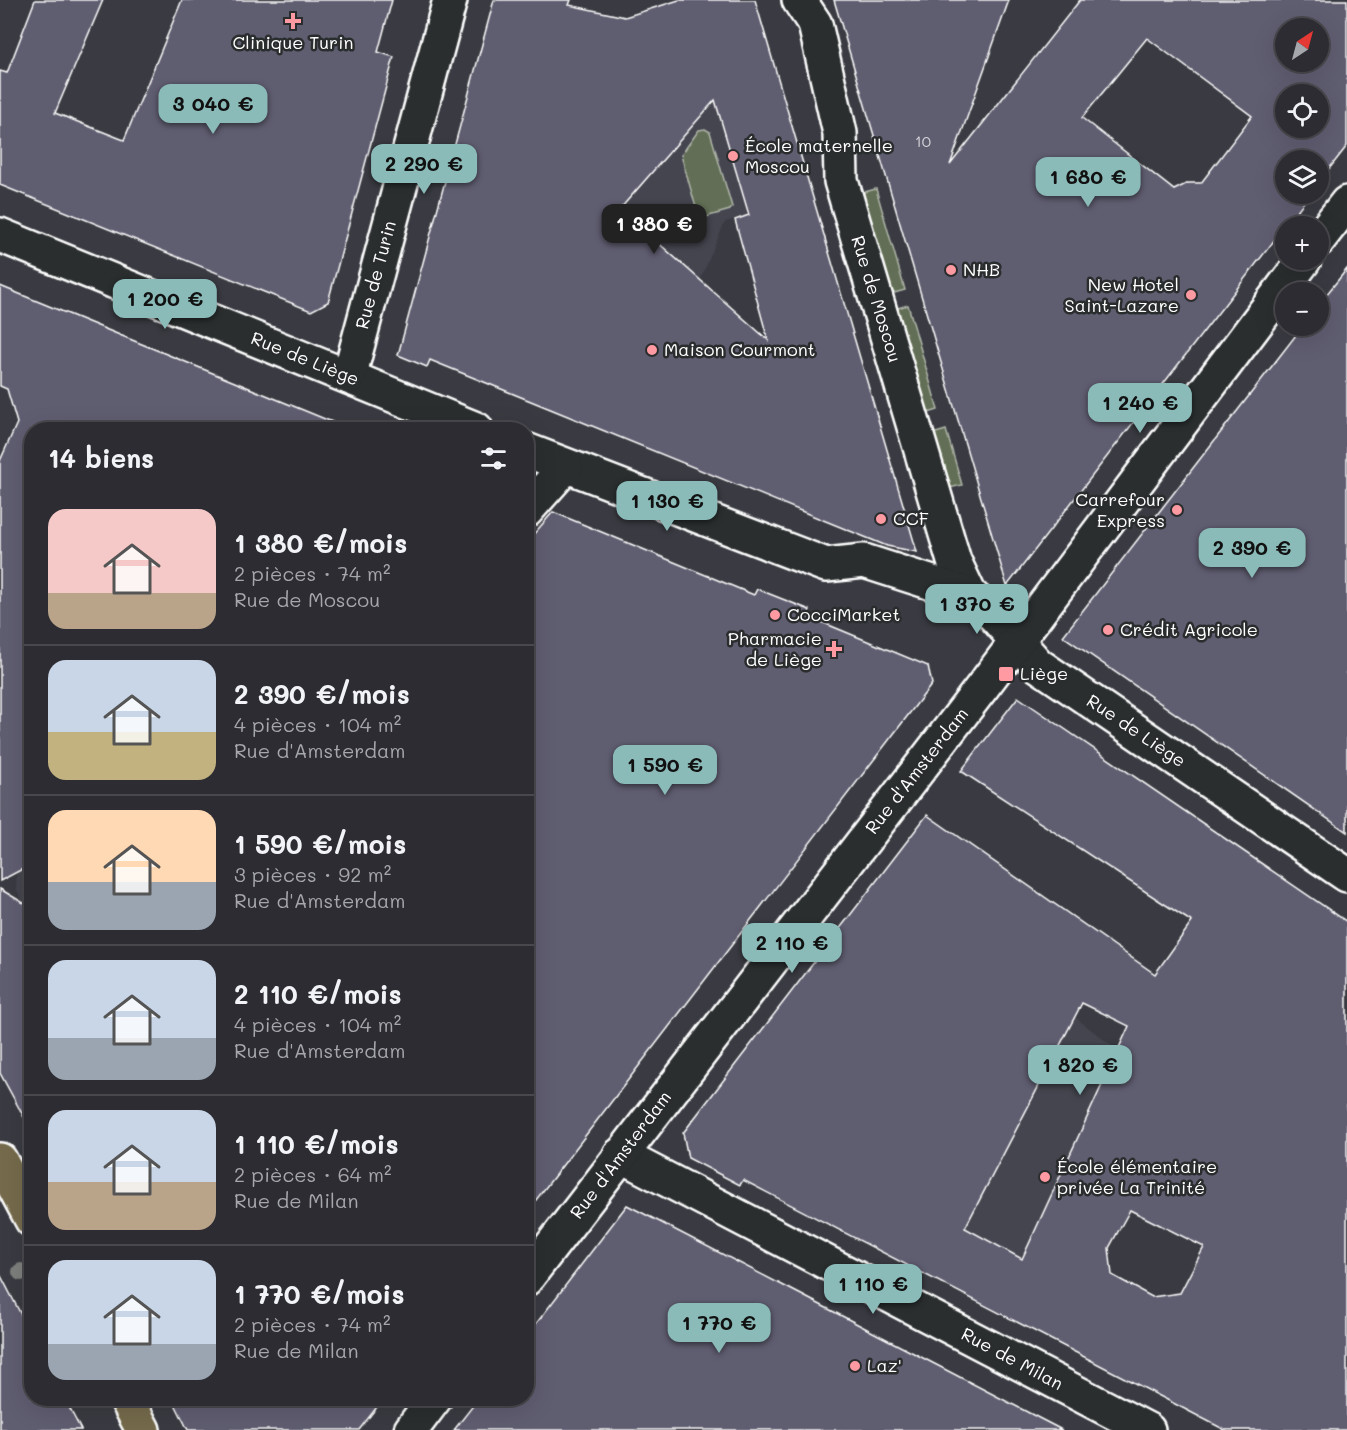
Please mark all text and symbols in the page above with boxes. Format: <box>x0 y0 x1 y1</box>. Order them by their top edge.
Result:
marker: Clinique Turin <box>284 12 302 30</box>
north arrow <box>1275 18 1329 72</box>
map controls <box>1275 18 1329 336</box>
place label: Clinique Turin <box>232 30 354 54</box>
pin: 3 040 € <box>158 84 268 135</box>
button: locate <box>1275 84 1329 138</box>
text: 3 040 € <box>172 90 254 116</box>
house number: 10 <box>915 131 931 151</box>
place label: École maternelle Moscou <box>745 133 893 178</box>
pin: 2 290 € <box>369 144 479 195</box>
marker: École maternelle Moscou <box>726 149 740 163</box>
text: 2 290 € <box>385 150 463 176</box>
button: layers <box>1275 150 1329 204</box>
pin: 1 680 € <box>1033 157 1143 208</box>
text: 1 680 € <box>1050 163 1126 189</box>
pin: 1 380 € <box>599 204 709 255</box>
text: 1 380 € <box>616 210 692 236</box>
button: + <box>1275 216 1329 270</box>
street label: Rue de Turin <box>349 218 401 331</box>
street label: Rue de Moscou <box>846 232 908 365</box>
place label: NHB <box>963 257 1000 281</box>
marker: NHB <box>944 263 958 277</box>
place label: New Hotel Saint-Lazare <box>1065 272 1179 317</box>
pin: 1 200 € <box>110 279 220 330</box>
button: − <box>1275 282 1329 336</box>
text: 1 200 € <box>127 285 203 311</box>
marker: New Hotel Saint-Lazare <box>1184 288 1198 302</box>
street label: Rue de Liège <box>248 325 363 391</box>
place label: Maison Courmont <box>664 337 816 361</box>
marker: Maison Courmont <box>645 343 659 357</box>
pin: 1 240 € <box>1085 383 1195 434</box>
text: 1 240 € <box>1102 389 1178 415</box>
text: 14 biens <box>48 441 154 475</box>
icon: filters <box>477 442 510 475</box>
pin: 1 130 € <box>612 481 722 532</box>
text: 1 130 € <box>630 487 704 513</box>
place label: Carrefour Express <box>1075 487 1165 532</box>
marker: Carrefour Express <box>1170 503 1184 517</box>
place label: CCF <box>893 506 929 530</box>
marker: CCF <box>874 512 888 526</box>
text: 1 380 €/mois <box>234 526 407 560</box>
pin: 2 390 € <box>1197 528 1307 579</box>
icon: home <box>96 533 168 605</box>
text: 2 390 € <box>1213 534 1291 560</box>
text: 2 pièces · 74 m² <box>234 560 391 586</box>
pin: 1 370 € <box>922 584 1032 635</box>
text: Rue de Moscou <box>234 586 380 612</box>
text: 1 370 € <box>939 590 1015 616</box>
place label: CocciMarket <box>787 602 900 626</box>
marker: CocciMarket <box>768 608 782 622</box>
place label: Crédit Agricole <box>1120 617 1258 641</box>
marker: Crédit Agricole <box>1101 623 1115 637</box>
place label: Pharmacie de Liège <box>728 626 822 671</box>
marker: Pharmacie de Liège <box>827 642 841 656</box>
place label: Liège <box>1020 661 1068 685</box>
marker: Liège <box>997 665 1015 683</box>
text: 2 390 €/mois <box>234 677 410 711</box>
icon: home <box>96 684 168 756</box>
street label: Rue de Liège <box>1082 688 1191 772</box>
street label: Rue d'Amsterdam <box>859 702 973 839</box>
text: 4 pièces · 104 m² <box>234 711 401 737</box>
text: Rue d'Amsterdam <box>234 737 405 763</box>
pin: 1 590 € <box>610 745 720 796</box>
text: 1 590 € <box>627 751 703 777</box>
text: 1 590 €/mois <box>234 827 406 861</box>
icon: home <box>96 834 168 906</box>
text: 3 pièces · 92 m² <box>234 861 391 887</box>
text: Rue d'Amsterdam <box>234 887 405 913</box>
pin: 2 110 € <box>737 923 847 974</box>
text: 2 110 € <box>756 929 828 955</box>
text: 2 110 €/mois <box>234 977 402 1011</box>
icon: home <box>96 984 168 1056</box>
text: 4 pièces · 104 m² <box>234 1011 401 1037</box>
text: Rue d'Amsterdam <box>234 1037 405 1063</box>
pin: 1 820 € <box>1025 1045 1135 1096</box>
text: 1 820 € <box>1042 1051 1118 1077</box>
street label: Rue d'Amsterdam <box>564 1086 676 1223</box>
text: 1 110 €/mois <box>234 1127 399 1161</box>
icon: home <box>96 1134 168 1206</box>
place label: École élémentaire privée La Trinité <box>1057 1154 1217 1199</box>
text: 2 pièces · 64 m² <box>234 1161 391 1187</box>
marker: École élémentaire privée La Trinité <box>1038 1170 1052 1184</box>
text: Rue de Milan <box>234 1187 359 1213</box>
pin: 1 110 € <box>818 1264 928 1315</box>
text: 1 110 € <box>838 1270 908 1296</box>
text: 1 770 €/mois <box>234 1277 405 1311</box>
icon: home <box>96 1284 168 1356</box>
pin: 1 770 € <box>664 1303 774 1354</box>
text: 1 770 € <box>682 1309 756 1335</box>
text: 2 pièces · 74 m² <box>234 1311 391 1337</box>
street label: Rue de Milan <box>957 1321 1068 1395</box>
text: Rue de Milan <box>234 1337 359 1363</box>
place label: Laz' <box>867 1353 902 1377</box>
marker: Laz' <box>848 1359 862 1373</box>

